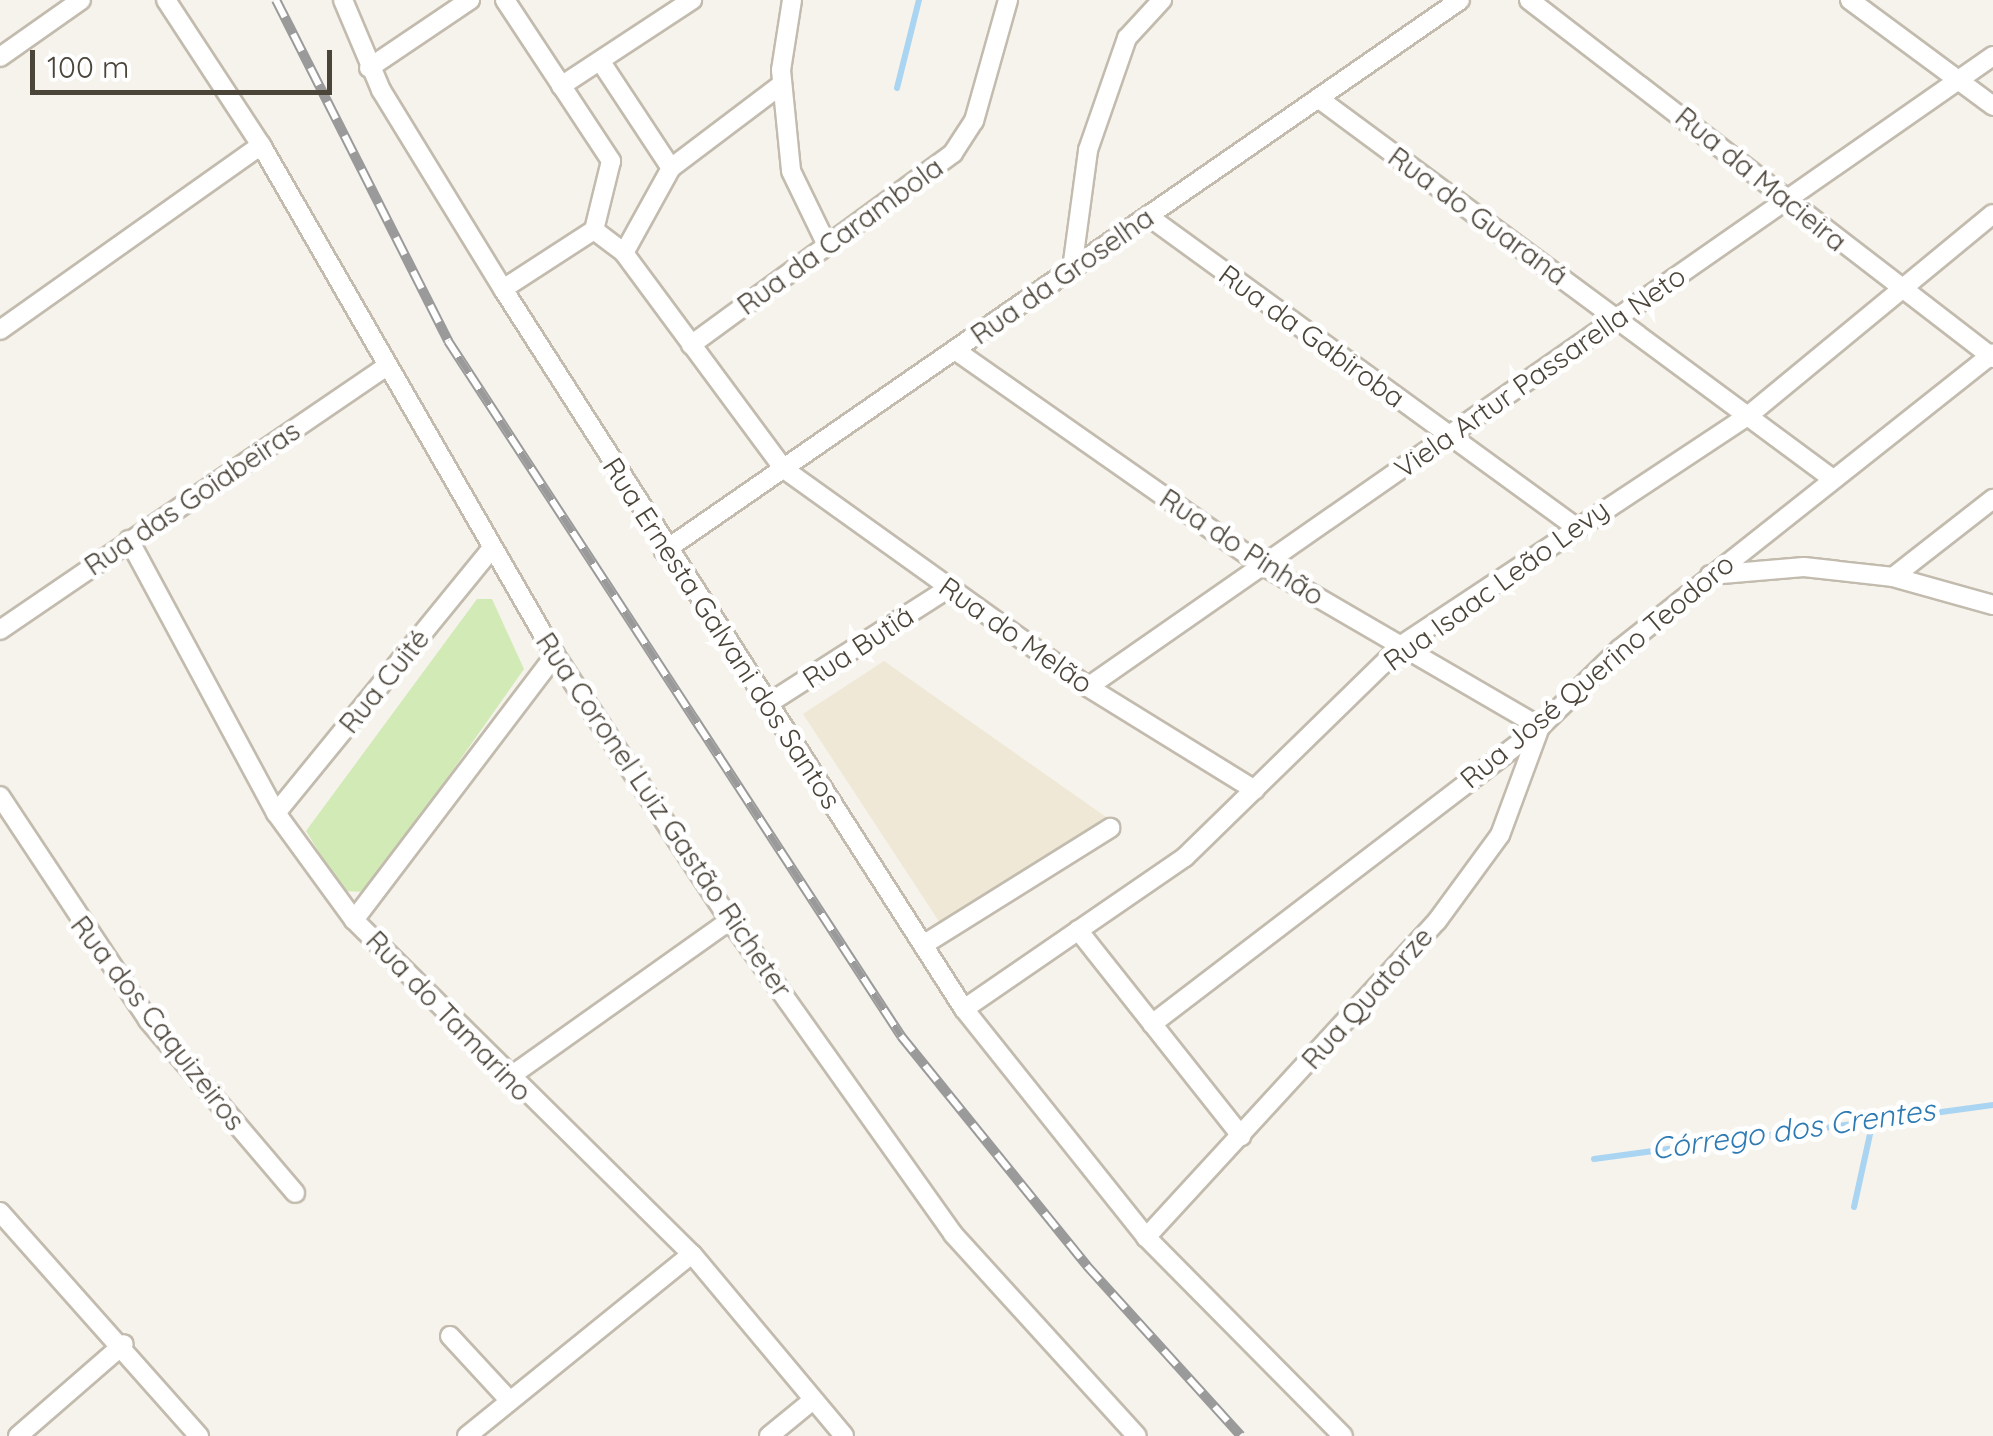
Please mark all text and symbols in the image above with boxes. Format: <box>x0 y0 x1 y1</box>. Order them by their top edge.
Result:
scale bar <box>35 30 338 92</box>
text: 100 m <box>47 48 129 86</box>
street label: Rua da Macieira <box>1669 100 1853 258</box>
street label: Rua do Guaraná <box>1382 140 1574 292</box>
street label: Rua da Carambola <box>731 150 949 322</box>
street label: Rua da Groselha <box>964 200 1160 352</box>
street label: Rua da Gabiroba <box>1213 257 1411 415</box>
street label: Viela Artur Passarella Neto <box>1388 259 1692 485</box>
street label: Rua das Goiabeiras <box>78 414 306 582</box>
street label: Rua Ernesta Galvani dos Santos <box>596 451 848 815</box>
street label: Rua do Pinhão <box>1154 481 1330 613</box>
street label: Rua Isaac Leão Levy <box>1377 492 1615 678</box>
street label: Rua José Querino Teodoro <box>1453 547 1741 795</box>
street label: Rua do Melão <box>933 570 1099 700</box>
street label: Rua Butiá <box>796 599 920 695</box>
street label: Rua Cuité <box>332 622 436 740</box>
street label: Rua Coronel Luiz Gastão Richeter <box>529 626 799 1004</box>
street label: Rua dos Caquizeiros <box>64 909 252 1137</box>
street label: Rua Quatorze <box>1294 920 1440 1076</box>
street label: Rua do Tamarino <box>359 924 539 1108</box>
water label: Córrego dos Crentes <box>1649 1091 1937 1167</box>

